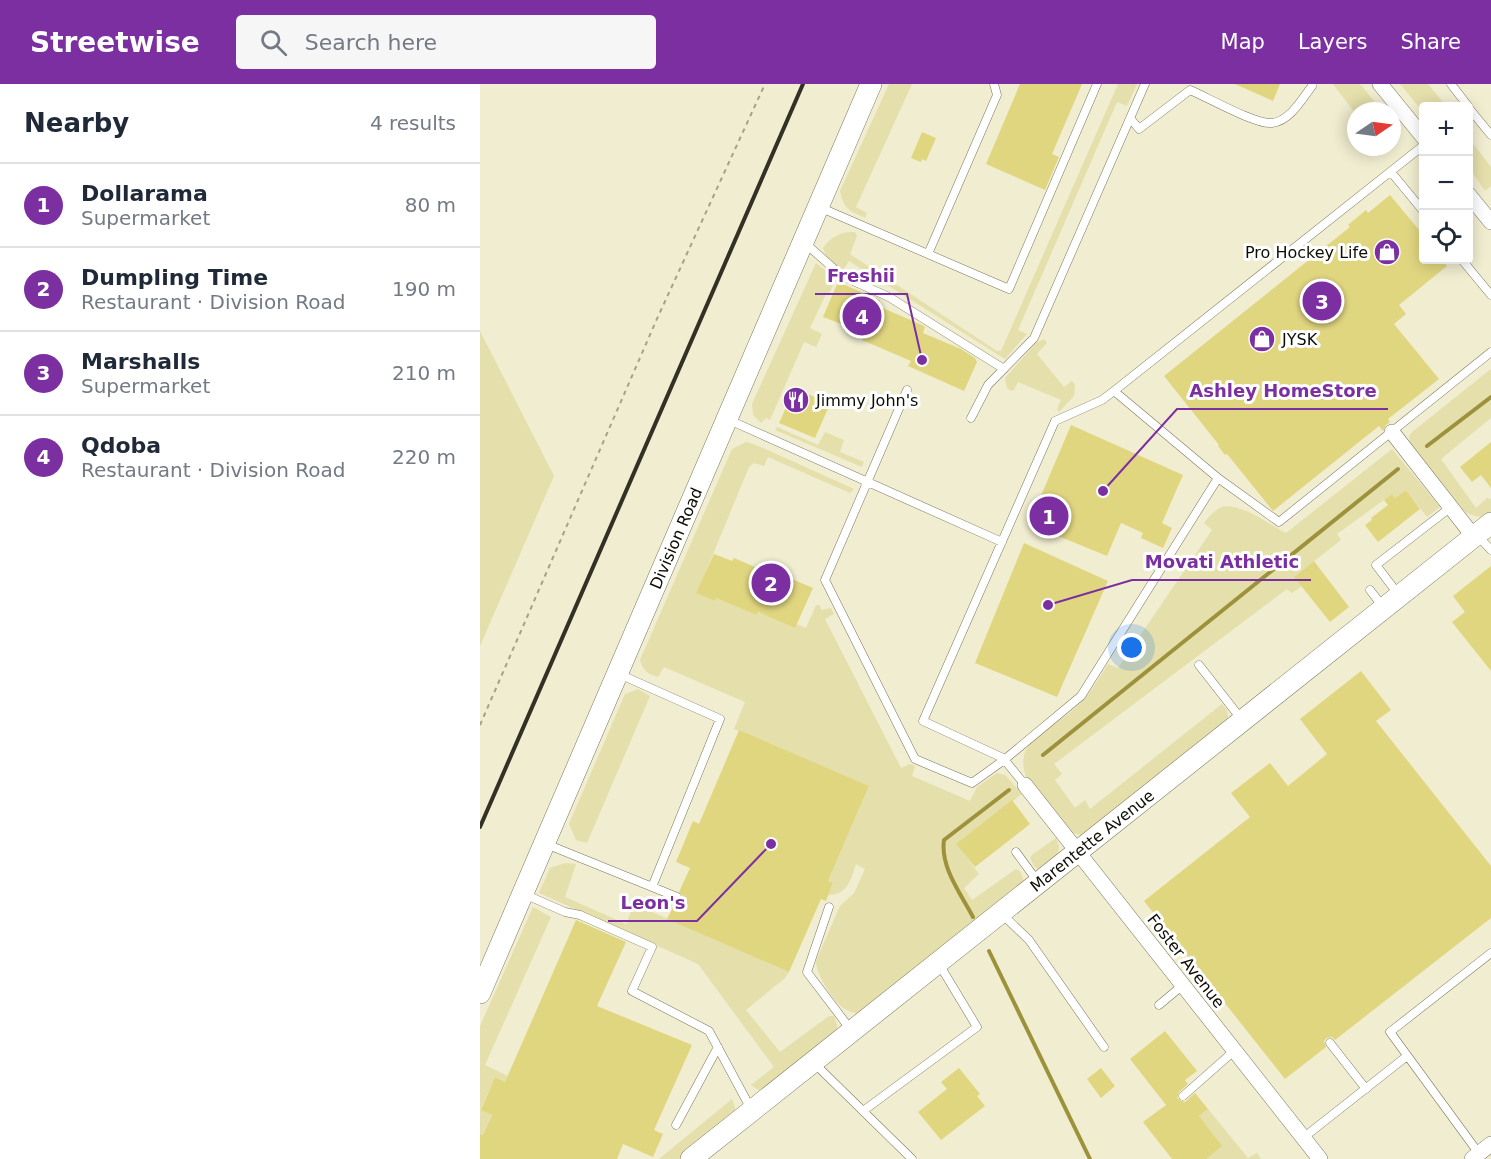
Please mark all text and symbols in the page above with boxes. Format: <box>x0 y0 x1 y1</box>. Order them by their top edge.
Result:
search box <box>236 15 656 69</box>
text: Streetwise <box>30 26 200 59</box>
icon: search <box>257 26 290 59</box>
text: Search here <box>305 30 437 55</box>
text: Map <box>1221 30 1265 54</box>
text: Layers <box>1298 30 1367 54</box>
text: Share <box>1400 30 1461 54</box>
north arrow <box>1347 102 1401 156</box>
map controls <box>1419 102 1473 264</box>
button: + <box>1419 102 1473 156</box>
text: Nearby <box>24 108 129 138</box>
text: 4 results <box>370 111 456 135</box>
button: − <box>1419 156 1473 210</box>
text: Dollarama <box>81 181 208 206</box>
text: 1 <box>37 193 50 217</box>
text: 80 m <box>405 193 456 217</box>
text: Supermarket <box>81 206 210 230</box>
button: locate <box>1419 210 1473 264</box>
shop icon: Pro Hockey Life <box>1372 237 1402 267</box>
place label: Pro Hockey Life <box>1245 243 1368 262</box>
callout: Freshii <box>815 258 907 294</box>
text: Dumpling Time <box>81 265 268 290</box>
text: Freshii <box>827 265 895 286</box>
text: 2 <box>37 277 50 301</box>
text: 190 m <box>392 277 456 301</box>
pin: 3 <box>1302 278 1342 324</box>
text: Restaurant · Division Road <box>81 290 345 314</box>
pin: 4 <box>842 294 881 338</box>
shop icon: JYSK <box>1247 324 1277 354</box>
place label: JYSK <box>1281 330 1318 349</box>
text: Marshalls <box>81 349 200 374</box>
text: 3 <box>37 361 50 385</box>
text: 210 m <box>392 361 456 385</box>
callout: Ashley HomeStore <box>1177 373 1388 409</box>
text: Supermarket <box>81 374 210 398</box>
text: Ashley HomeStore <box>1189 380 1377 401</box>
restaurant icon: Jimmy John's <box>781 385 811 415</box>
place label: Jimmy John's <box>815 391 918 410</box>
text: Qdoba <box>81 433 161 458</box>
text: 4 <box>37 445 50 469</box>
text: 220 m <box>392 445 456 469</box>
text: Restaurant · Division Road <box>81 458 345 482</box>
street label: Division Road <box>645 485 706 592</box>
pin: 1 <box>1030 494 1068 538</box>
callout: Movati Athletic <box>1132 544 1311 580</box>
text: Movati Athletic <box>1145 551 1299 572</box>
pin: 2 <box>752 560 790 606</box>
your location <box>1117 633 1146 662</box>
street label: Marentette Avenue <box>1026 785 1158 895</box>
callout: Leon's <box>608 885 697 921</box>
text: Leon's <box>620 892 686 913</box>
street label: Foster Avenue <box>1143 910 1229 1012</box>

